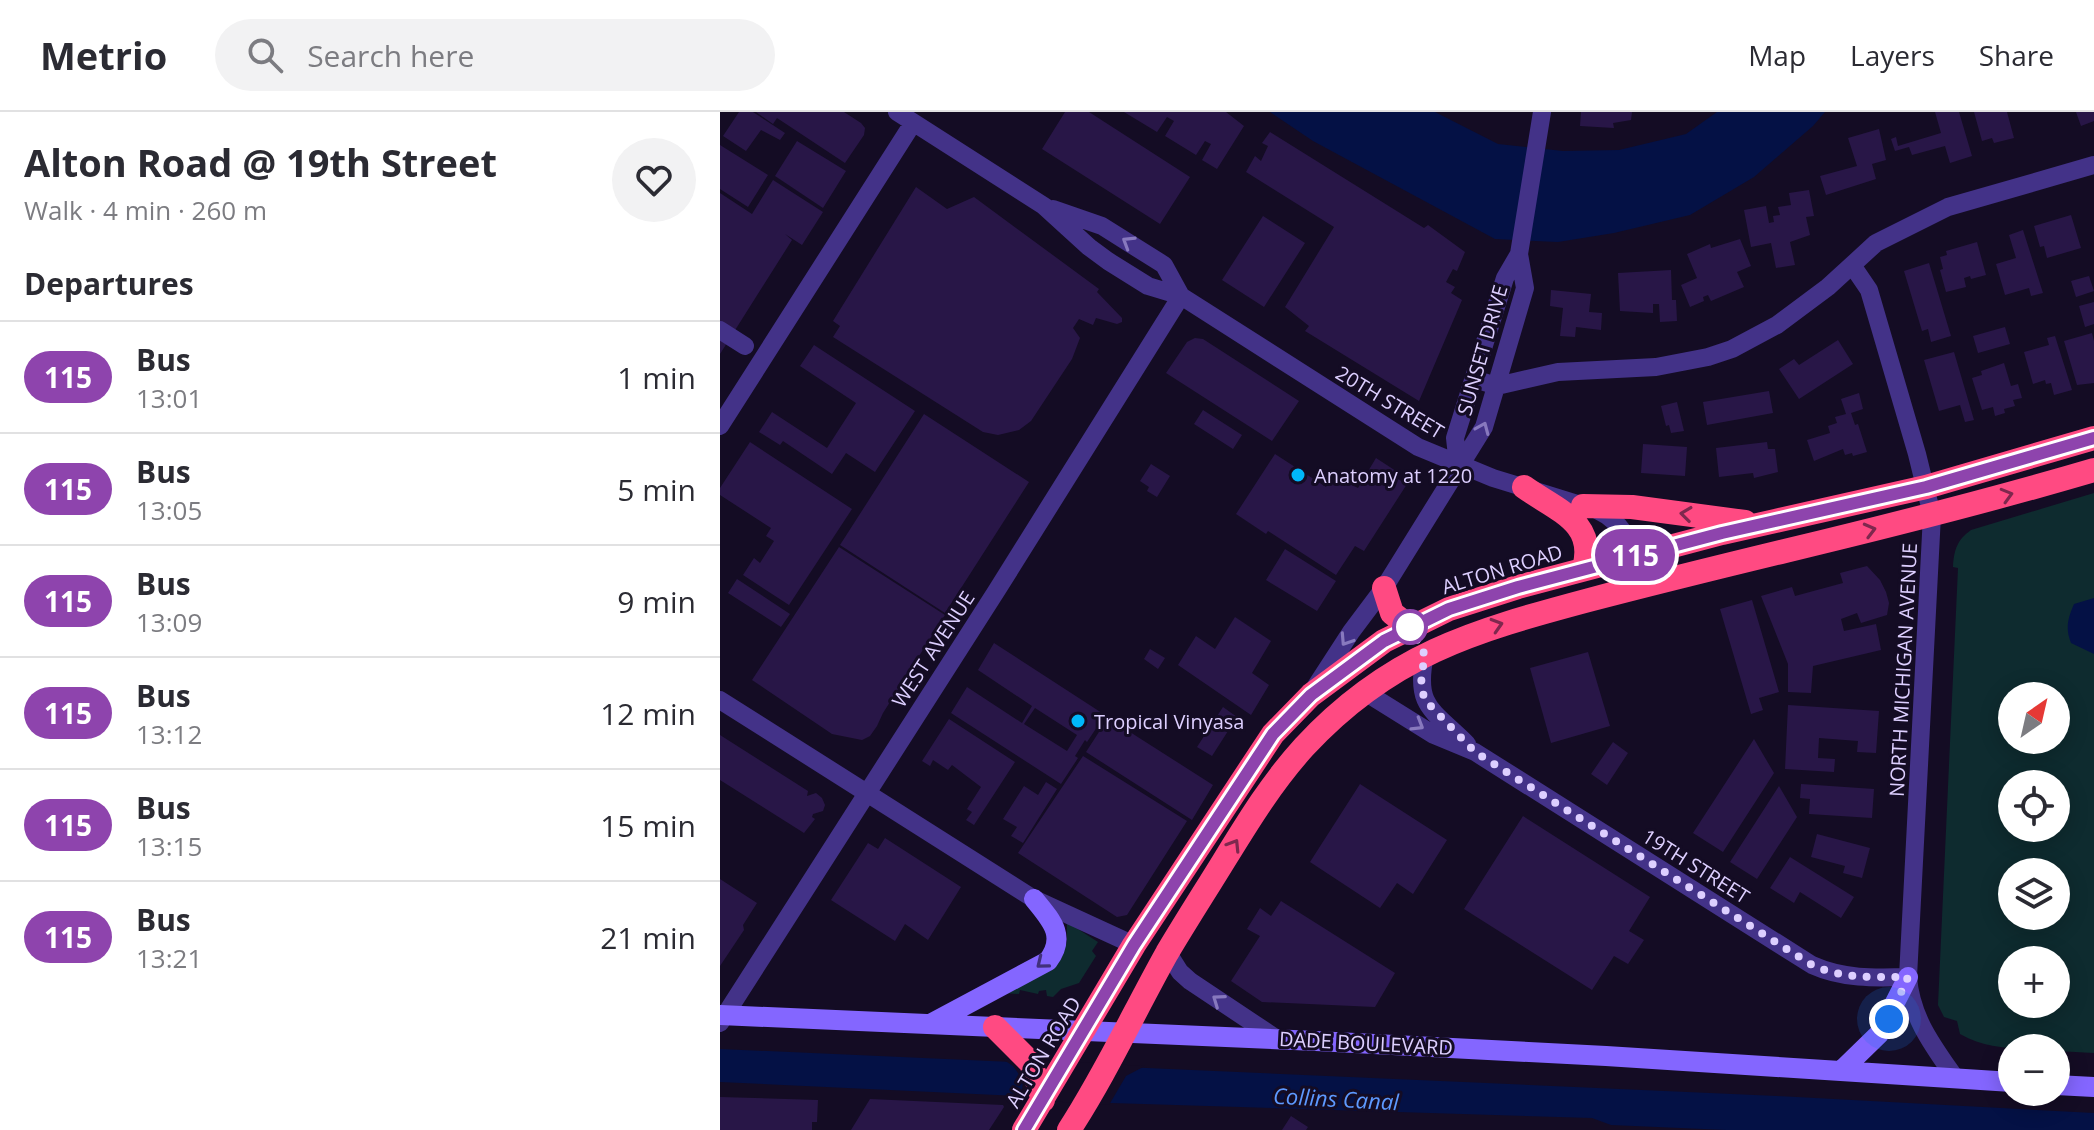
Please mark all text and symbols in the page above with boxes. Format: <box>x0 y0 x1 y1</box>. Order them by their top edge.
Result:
search box <box>215 19 775 91</box>
text: Metrio <box>40 29 167 81</box>
icon: search <box>243 33 287 77</box>
text: Search here <box>307 35 474 76</box>
text: Map <box>1748 36 1806 74</box>
text: Layers <box>1850 36 1935 74</box>
text: Share <box>1979 36 2054 74</box>
text: Alton Road @ 19th Street <box>24 136 497 188</box>
button: heart <box>612 138 696 222</box>
text: Walk · 4 min · 260 m <box>24 192 267 228</box>
one-way arrow <box>1123 237 1137 252</box>
text: Departures <box>24 263 194 304</box>
street label: SUNSET DRIVE <box>1451 282 1513 418</box>
text: Bus <box>136 339 191 380</box>
text: 1 min <box>617 357 696 398</box>
text: 115 <box>44 358 92 396</box>
street label: 20TH STREET <box>1331 359 1449 445</box>
text: 13:01 <box>136 380 202 416</box>
one-way arrow <box>1473 422 1489 436</box>
text: Bus <box>136 451 191 492</box>
place label: Anatomy at 1220 <box>1314 462 1472 489</box>
marker: Anatomy at 1220 <box>1289 466 1307 484</box>
text: 5 min <box>617 469 696 510</box>
text: 115 <box>44 470 92 508</box>
one-way arrow <box>2000 488 2014 504</box>
text: 13:05 <box>136 492 202 528</box>
one-way arrow <box>1679 506 1692 523</box>
one-way arrow <box>1862 522 1876 539</box>
line badge: 115 <box>1589 529 1681 581</box>
text: 115 <box>1611 536 1659 574</box>
street label: ALTON ROAD <box>1438 538 1566 600</box>
street label: NORTH MICHIGAN AVENUE <box>1883 542 1923 798</box>
text: Bus <box>136 563 191 604</box>
text: 9 min <box>617 581 696 622</box>
text: 115 <box>44 582 92 620</box>
street label: WEST AVENUE <box>885 586 981 712</box>
text: 13:09 <box>136 604 202 640</box>
unlabelled marker <box>1393 610 1427 644</box>
one-way arrow <box>1490 619 1504 635</box>
one-way arrow <box>1340 632 1355 646</box>
text: Bus <box>136 675 191 716</box>
north arrow <box>1998 682 2070 754</box>
map controls <box>1998 682 2070 1106</box>
text: 12 min <box>600 693 696 734</box>
text: 115 <box>44 694 92 732</box>
place label: Tropical Vinyasa <box>1094 708 1244 735</box>
marker: Tropical Vinyasa <box>1069 712 1087 730</box>
one-way arrow <box>1410 715 1424 730</box>
text: 13:12 <box>136 716 202 752</box>
button: locate <box>1998 770 2070 842</box>
text: Bus <box>136 787 191 828</box>
text: 15 min <box>600 805 696 846</box>
text: 115 <box>44 806 92 844</box>
street label: 19TH STREET <box>1637 822 1755 910</box>
text: 13:15 <box>136 828 202 864</box>
one-way arrow <box>1224 839 1239 854</box>
button: layers <box>1998 858 2070 930</box>
text: Bus <box>136 899 191 940</box>
text: 21 min <box>600 917 696 958</box>
text: 115 <box>44 918 92 956</box>
text: 13:21 <box>136 940 202 976</box>
button: + <box>1998 946 2070 1018</box>
one-way arrow <box>1037 953 1052 968</box>
street label: ALTON ROAD <box>999 991 1087 1113</box>
one-way arrow <box>1212 995 1227 1010</box>
your location <box>1869 999 1909 1039</box>
street label: DADE BOULEVARD <box>1278 1025 1454 1061</box>
button: − <box>1998 1034 2070 1106</box>
water label: Collins Canal <box>1272 1080 1400 1116</box>

